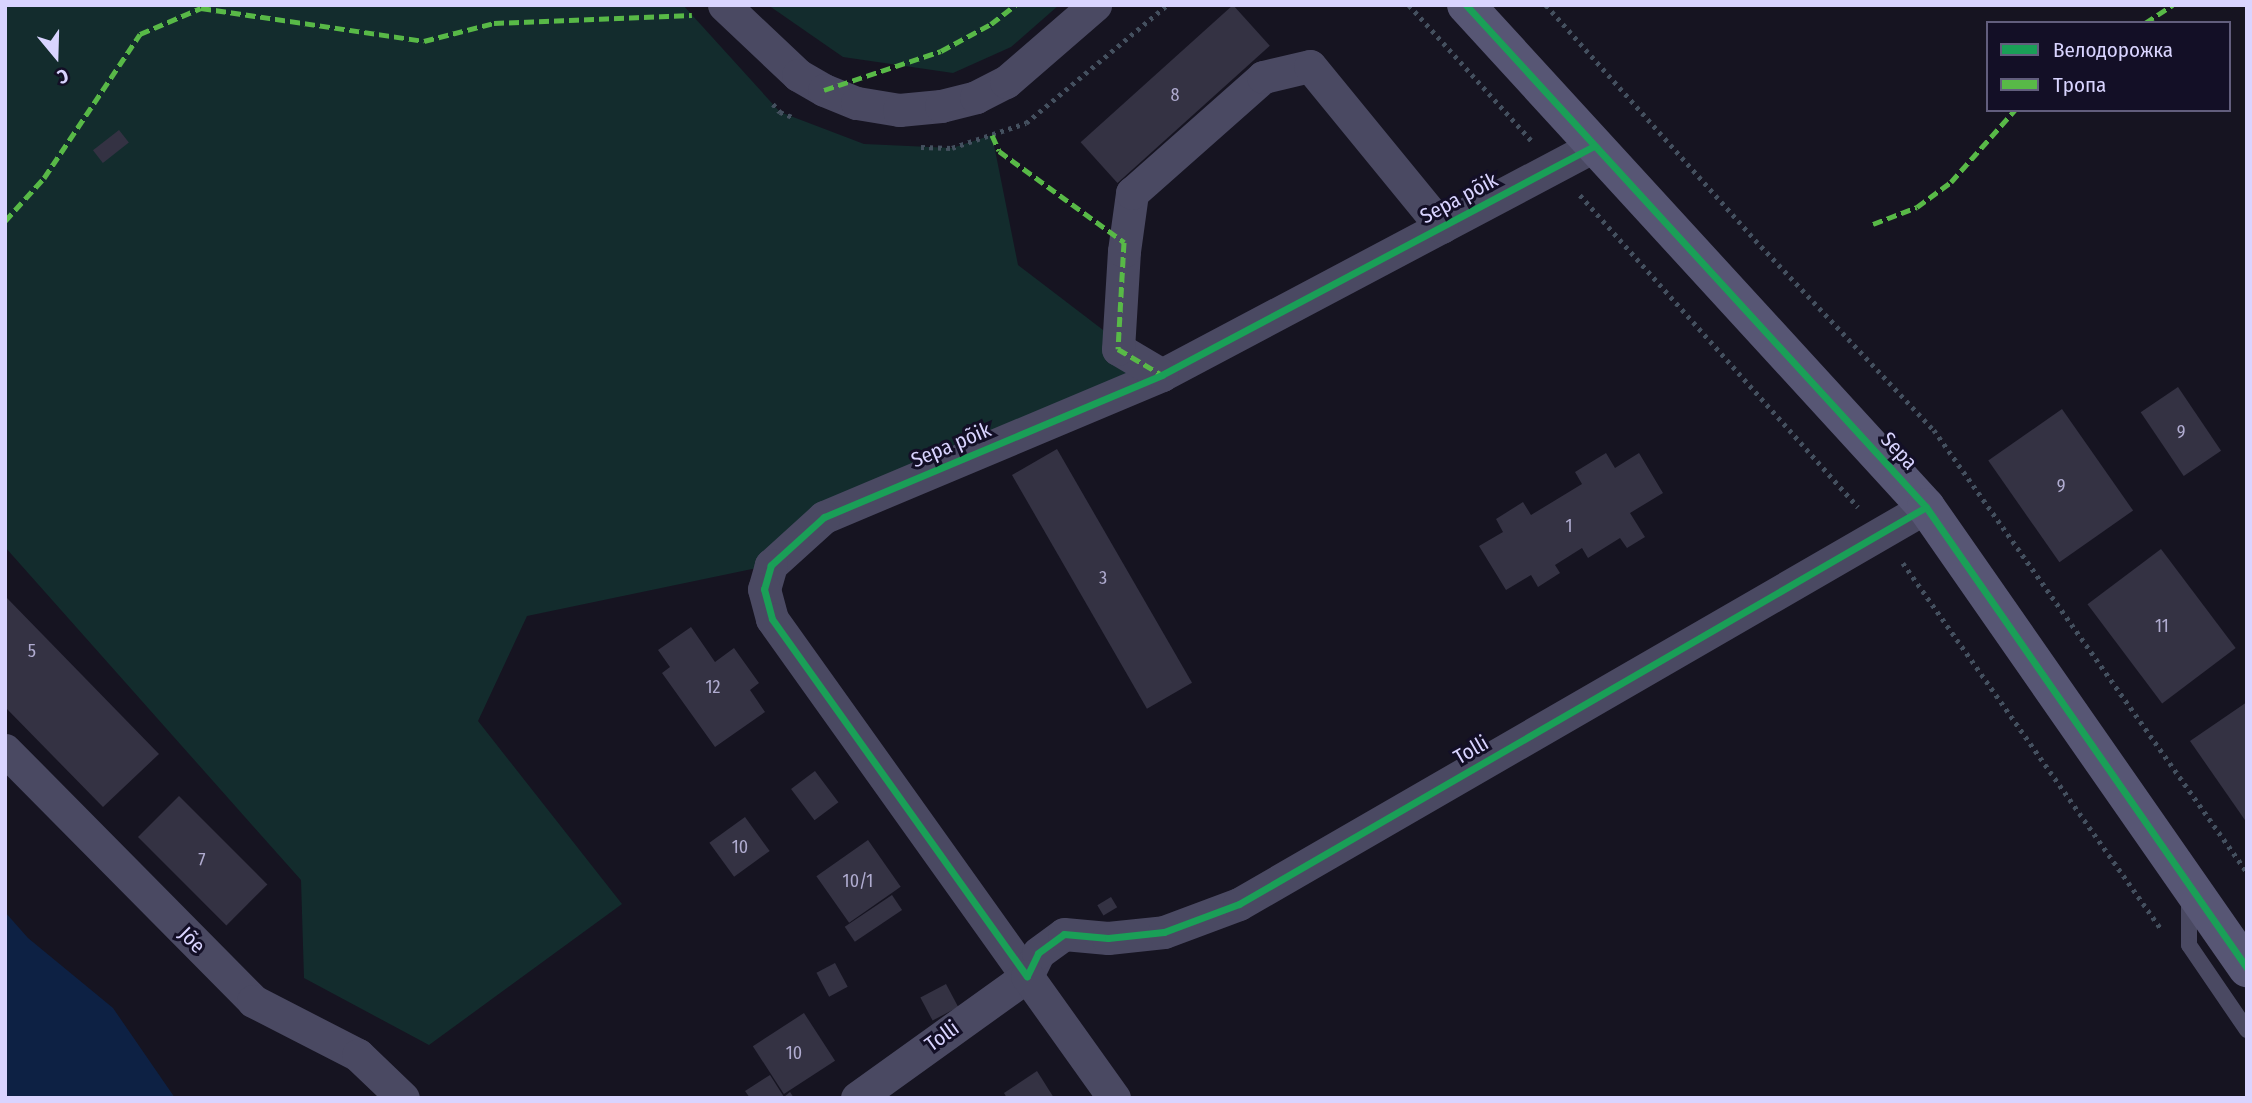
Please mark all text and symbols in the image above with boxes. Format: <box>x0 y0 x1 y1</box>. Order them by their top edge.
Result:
north arrow <box>21 21 91 91</box>
legend <box>1986 21 2231 112</box>
text: Велодорожка <box>2053 37 2173 63</box>
text: С <box>55 64 71 89</box>
text: Тропа <box>2053 72 2106 98</box>
house number: 8 <box>1171 84 1179 106</box>
street label: Sepa põik <box>1416 167 1502 229</box>
street label: Sepa põik <box>907 417 995 473</box>
house number: 9 <box>2177 421 2185 443</box>
street label: Sepa <box>1875 427 1923 475</box>
house number: 9 <box>2057 475 2065 497</box>
house number: 1 <box>1565 515 1573 537</box>
house number: 3 <box>1099 567 1107 589</box>
house number: 11 <box>2155 615 2169 637</box>
house number: 5 <box>28 640 36 662</box>
house number: 12 <box>706 676 720 698</box>
street label: Tolli <box>1449 730 1493 770</box>
house number: 10 <box>732 836 748 858</box>
house number: 7 <box>198 849 206 871</box>
house number: 10/1 <box>843 870 873 892</box>
street label: Jõe <box>173 921 211 959</box>
street label: Tolli <box>920 1015 964 1057</box>
house number: 10 <box>786 1042 802 1064</box>

